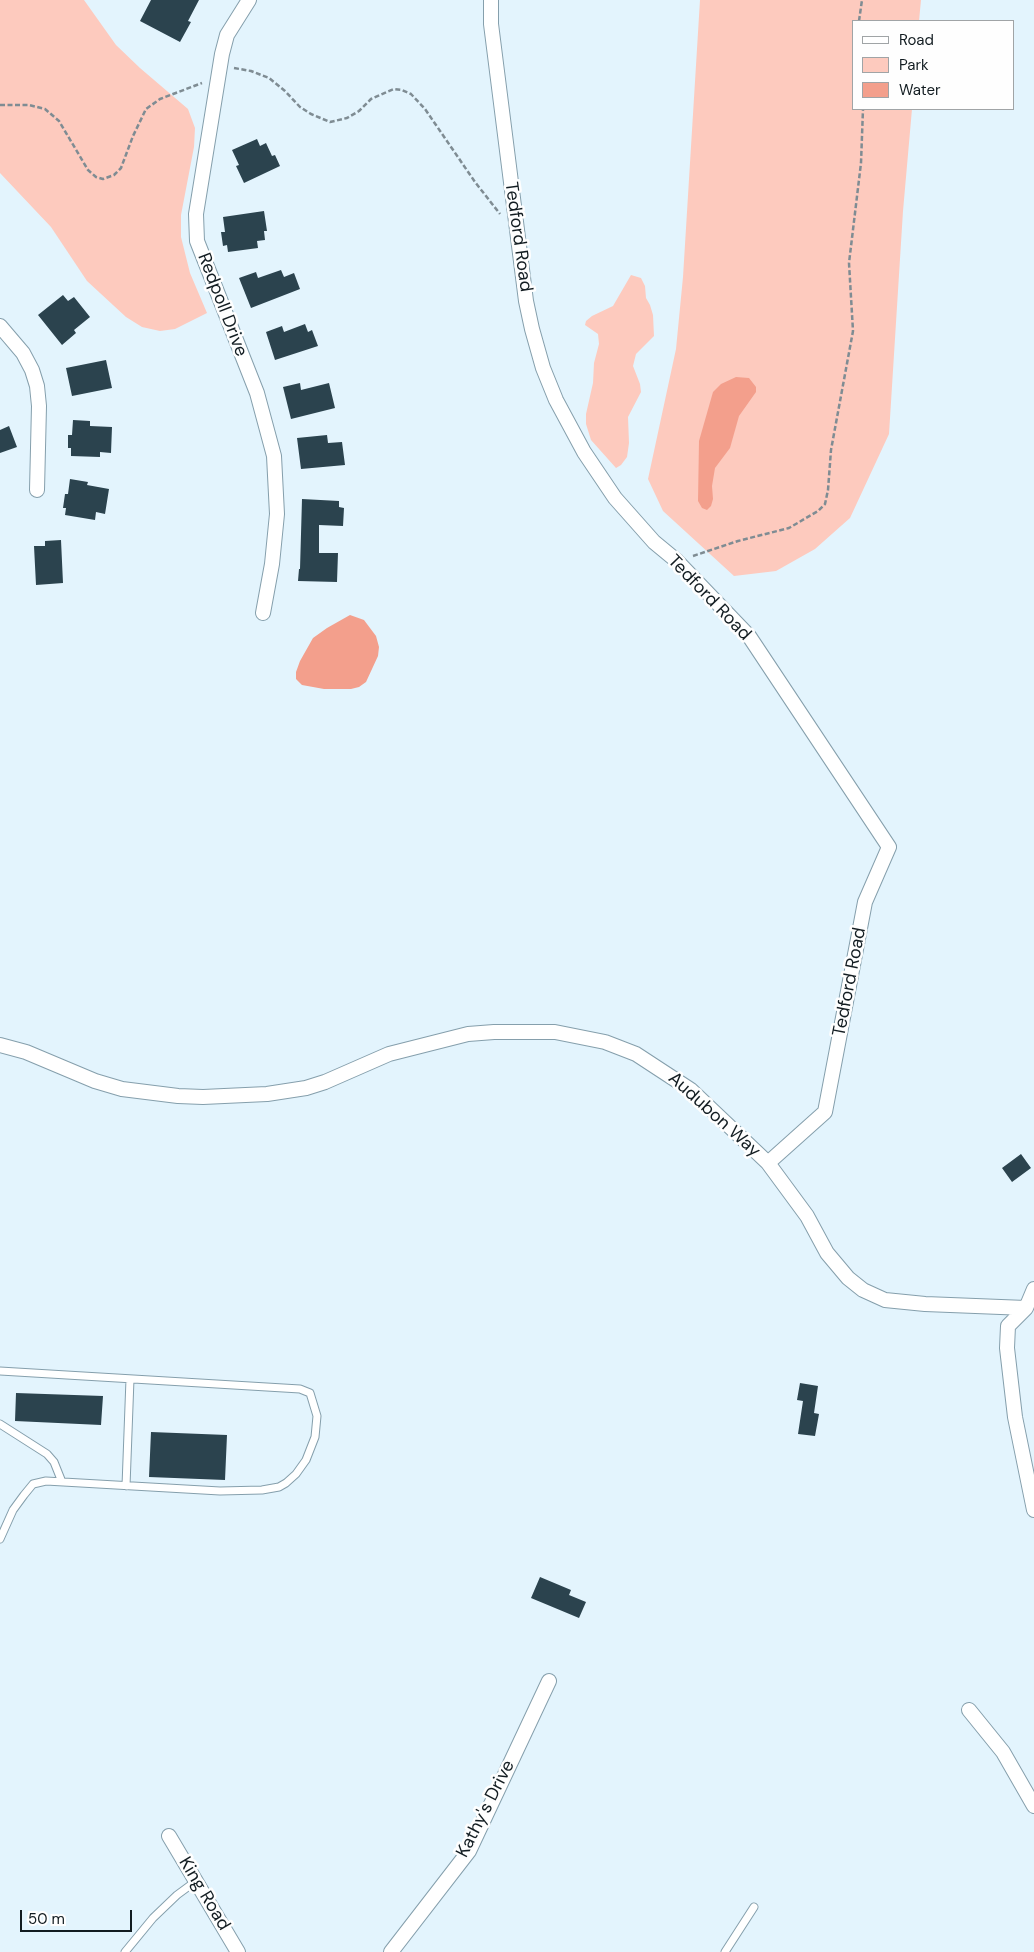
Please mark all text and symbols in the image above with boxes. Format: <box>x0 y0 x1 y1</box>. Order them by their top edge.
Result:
legend <box>852 20 1014 110</box>
text: Road <box>899 30 934 50</box>
text: Park <box>899 55 929 75</box>
text: Water <box>899 80 940 100</box>
street label: Tedford Road <box>500 181 536 293</box>
street label: Redpoll Drive <box>192 250 252 360</box>
street label: Tedford Road <box>663 551 755 645</box>
street label: Tedford Road <box>829 926 871 1038</box>
street label: Audubon Way <box>663 1068 765 1162</box>
street label: Kathy's Drive <box>452 1757 520 1861</box>
street label: King Road <box>174 1853 234 1935</box>
scale bar <box>22 1900 135 1932</box>
text: 50 m <box>28 1909 65 1929</box>

